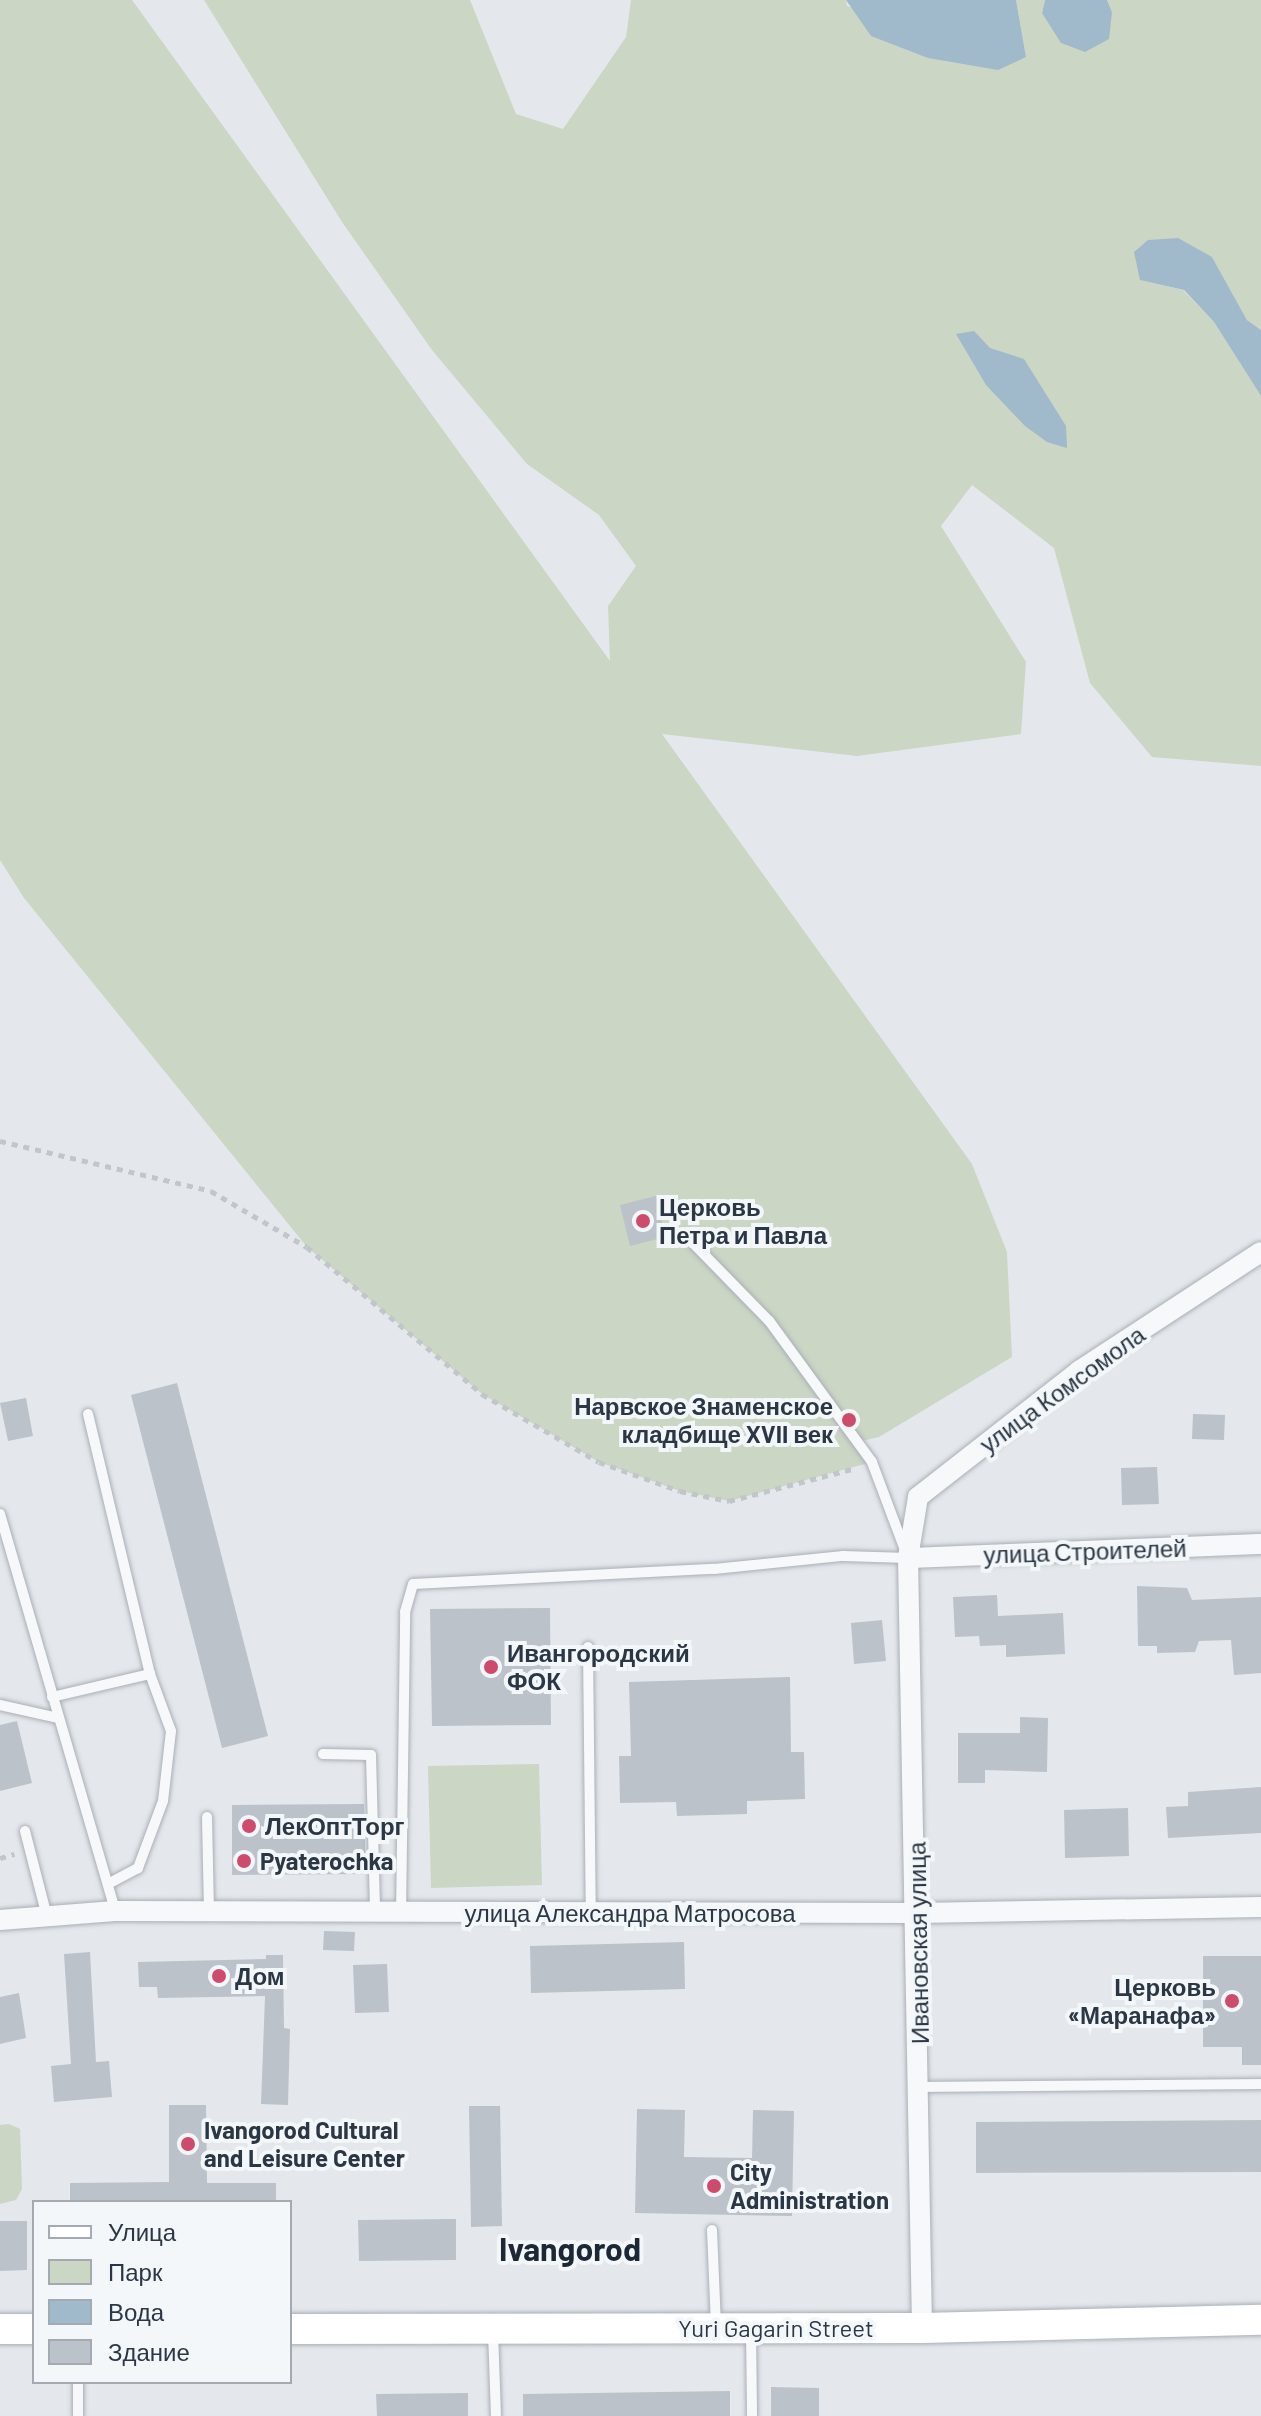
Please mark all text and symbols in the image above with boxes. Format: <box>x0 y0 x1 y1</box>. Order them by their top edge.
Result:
place label: Церковь Петра и Павла <box>659 1193 827 1249</box>
marker: Церковь Петра и Павла <box>634 1212 652 1230</box>
street label: улица Комсомола <box>974 1319 1150 1459</box>
place label: Нарвское Знаменское кладбище XVII век <box>574 1392 833 1448</box>
marker: Нарвское Знаменское кладбище XVII век <box>840 1411 858 1429</box>
street label: улица Строителей <box>983 1533 1187 1569</box>
place label: Ивангородский ФОК <box>507 1639 690 1695</box>
marker: Ивангородский ФОК <box>482 1658 500 1676</box>
place label: ЛекОптТорг <box>265 1812 405 1840</box>
marker: ЛекОптТорг <box>240 1817 258 1835</box>
street label: Ивановская улица <box>902 1842 934 2044</box>
place label: Pyaterochka <box>260 1847 393 1875</box>
marker: Pyaterochka <box>235 1852 253 1870</box>
street label: улица Александра Матросова <box>464 1899 796 1927</box>
place label: Дом <box>235 1962 284 1990</box>
marker: Дом <box>210 1967 228 1985</box>
place label: Церковь «Маранафа» <box>1068 1973 1216 2029</box>
marker: Церковь «Маранафа» <box>1223 1992 1241 2010</box>
place label: Ivangorod Cultural and Leisure Center <box>204 2116 405 2172</box>
marker: Ivangorod Cultural and Leisure Center <box>179 2135 197 2153</box>
place label: City Administration <box>730 2158 889 2214</box>
marker: City Administration <box>705 2177 723 2195</box>
legend <box>32 2200 292 2384</box>
text: Улица <box>108 2217 176 2246</box>
district label: Ivangorod <box>499 2229 641 2267</box>
text: Парк <box>108 2257 162 2286</box>
text: Вода <box>108 2297 164 2326</box>
street label: Yuri Gagarin Street <box>678 2314 874 2342</box>
text: Здание <box>108 2337 190 2366</box>

